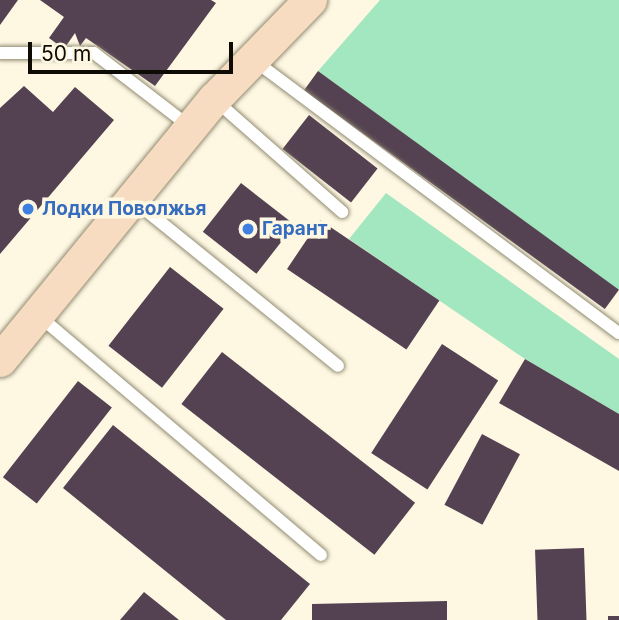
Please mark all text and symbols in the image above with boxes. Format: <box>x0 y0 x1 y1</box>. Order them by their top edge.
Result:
scale bar <box>32 28 236 72</box>
text: 50 m <box>41 41 91 66</box>
place label: Лодки Поволжья <box>42 198 207 220</box>
marker: Лодки Поволжья <box>20 201 36 217</box>
place label: Гарант <box>262 218 327 240</box>
marker: Гарант <box>240 221 256 237</box>

